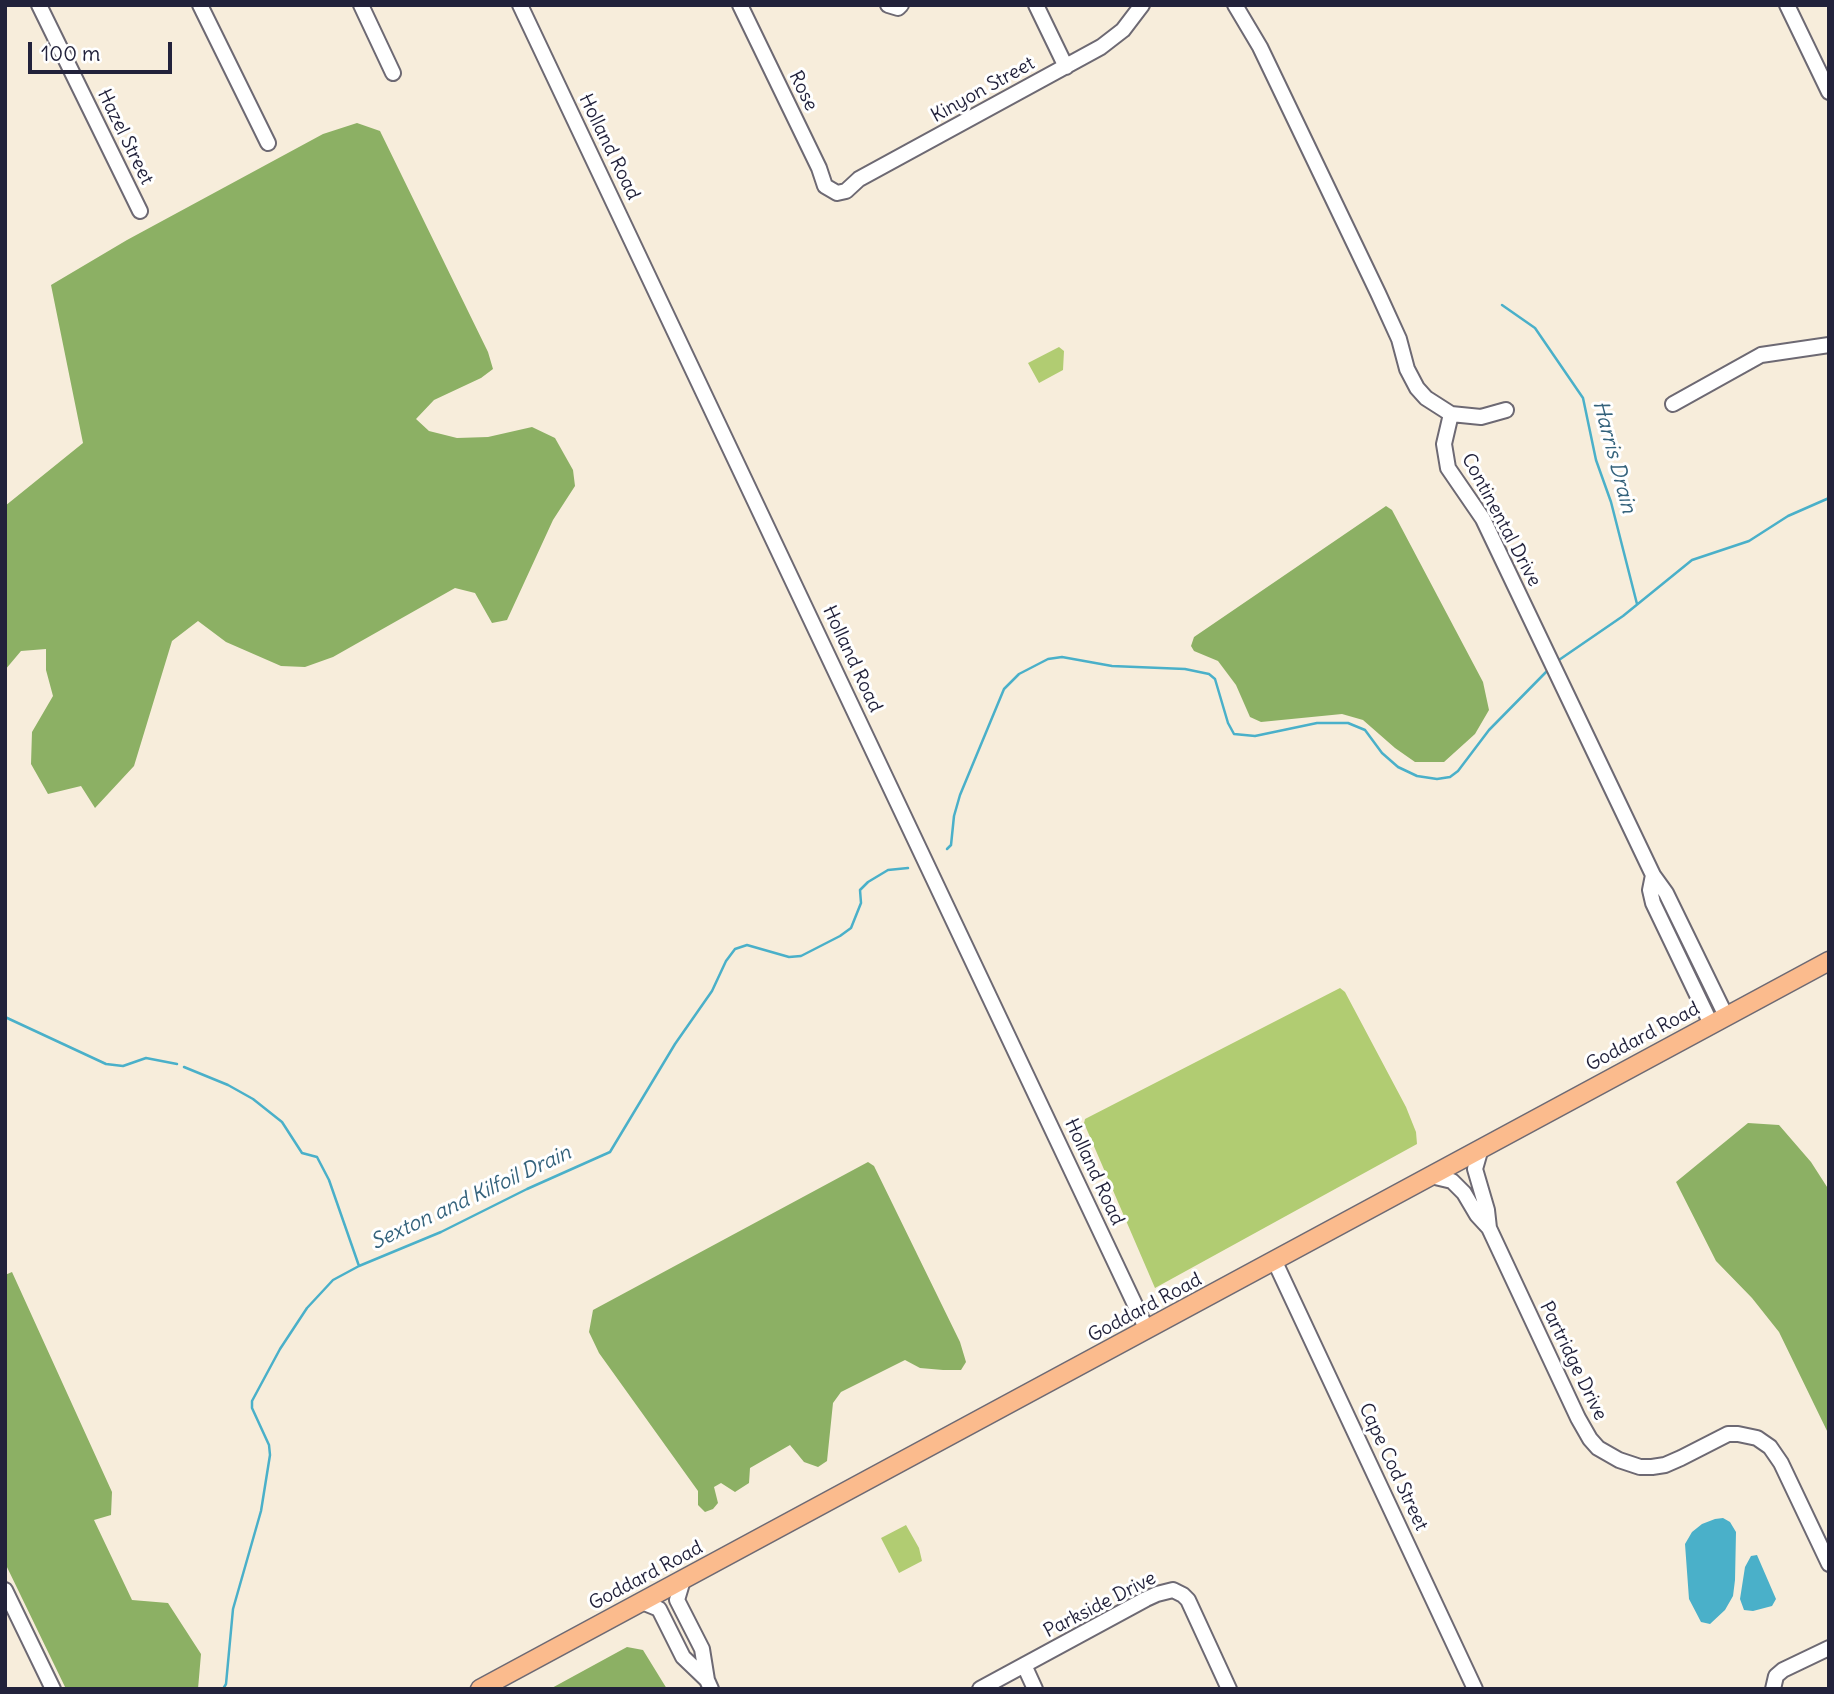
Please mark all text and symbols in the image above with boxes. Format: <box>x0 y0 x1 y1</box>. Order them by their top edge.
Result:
scale bar <box>32 28 175 72</box>
text: 100 m <box>41 40 100 67</box>
street label: Kinyon Street <box>927 52 1039 128</box>
street label: Rose <box>784 67 822 115</box>
street label: Hazel Street <box>92 86 158 188</box>
street label: Holland Road <box>574 90 644 204</box>
water label: Harris Drain <box>1587 398 1641 516</box>
street label: Continental Drive <box>1456 450 1546 590</box>
street label: Holland Road <box>817 602 887 716</box>
street label: Goddard Road <box>1582 998 1704 1076</box>
street label: Holland Road <box>1059 1115 1129 1229</box>
water label: Sexton and Kilfoil Drain <box>367 1140 575 1256</box>
street label: Goddard Road <box>1084 1269 1206 1347</box>
street label: Partridge Drive <box>1534 1298 1612 1424</box>
street label: Cape Cod Street <box>1353 1400 1433 1534</box>
street label: Goddard Road <box>585 1537 707 1615</box>
street label: Parkside Drive <box>1040 1567 1160 1643</box>

